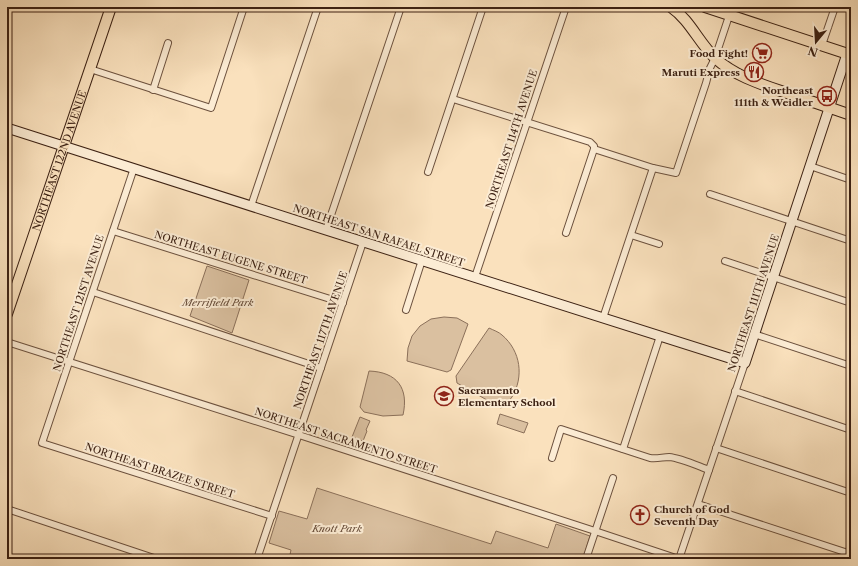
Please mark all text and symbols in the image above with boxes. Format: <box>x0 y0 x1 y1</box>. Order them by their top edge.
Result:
north arrow <box>796 22 836 62</box>
supermarket icon: Food Fight! <box>751 42 773 64</box>
text: N <box>806 43 820 60</box>
place label: Food Fight! <box>690 47 748 60</box>
restaurant icon: Maruti Express <box>743 61 765 83</box>
place label: Maruti Express <box>662 66 740 79</box>
street label: NORTHEAST 114TH AVENUE <box>483 68 540 211</box>
place label: Northeast 111th & Weidler <box>734 84 813 109</box>
bus stop icon: Northeast 111th & Weidler <box>816 85 838 107</box>
street label: NORTHEAST 122ND AVENUE <box>30 89 89 233</box>
street label: NORTHEAST SAN RAFAEL STREET <box>291 202 467 270</box>
street label: NORTHEAST EUGENE STREET <box>153 228 309 287</box>
street label: NORTHEAST 111TH AVENUE <box>725 232 782 374</box>
street label: NORTHEAST 121ST AVENUE <box>50 233 107 373</box>
street label: NORTHEAST 117TH AVENUE <box>291 269 350 411</box>
park label: Merrifield Park <box>181 296 254 309</box>
place label: Sacramento Elementary School <box>458 384 556 409</box>
school or university icon: Sacramento Elementary School <box>433 385 455 407</box>
street label: NORTHEAST SACRAMENTO STREET <box>253 405 439 476</box>
street label: NORTHEAST BRAZEE STREET <box>83 440 237 501</box>
place label: Church of God Seventh Day <box>654 503 730 528</box>
church icon: Church of God Seventh Day <box>629 504 651 526</box>
park label: Knott Park <box>311 522 363 535</box>

